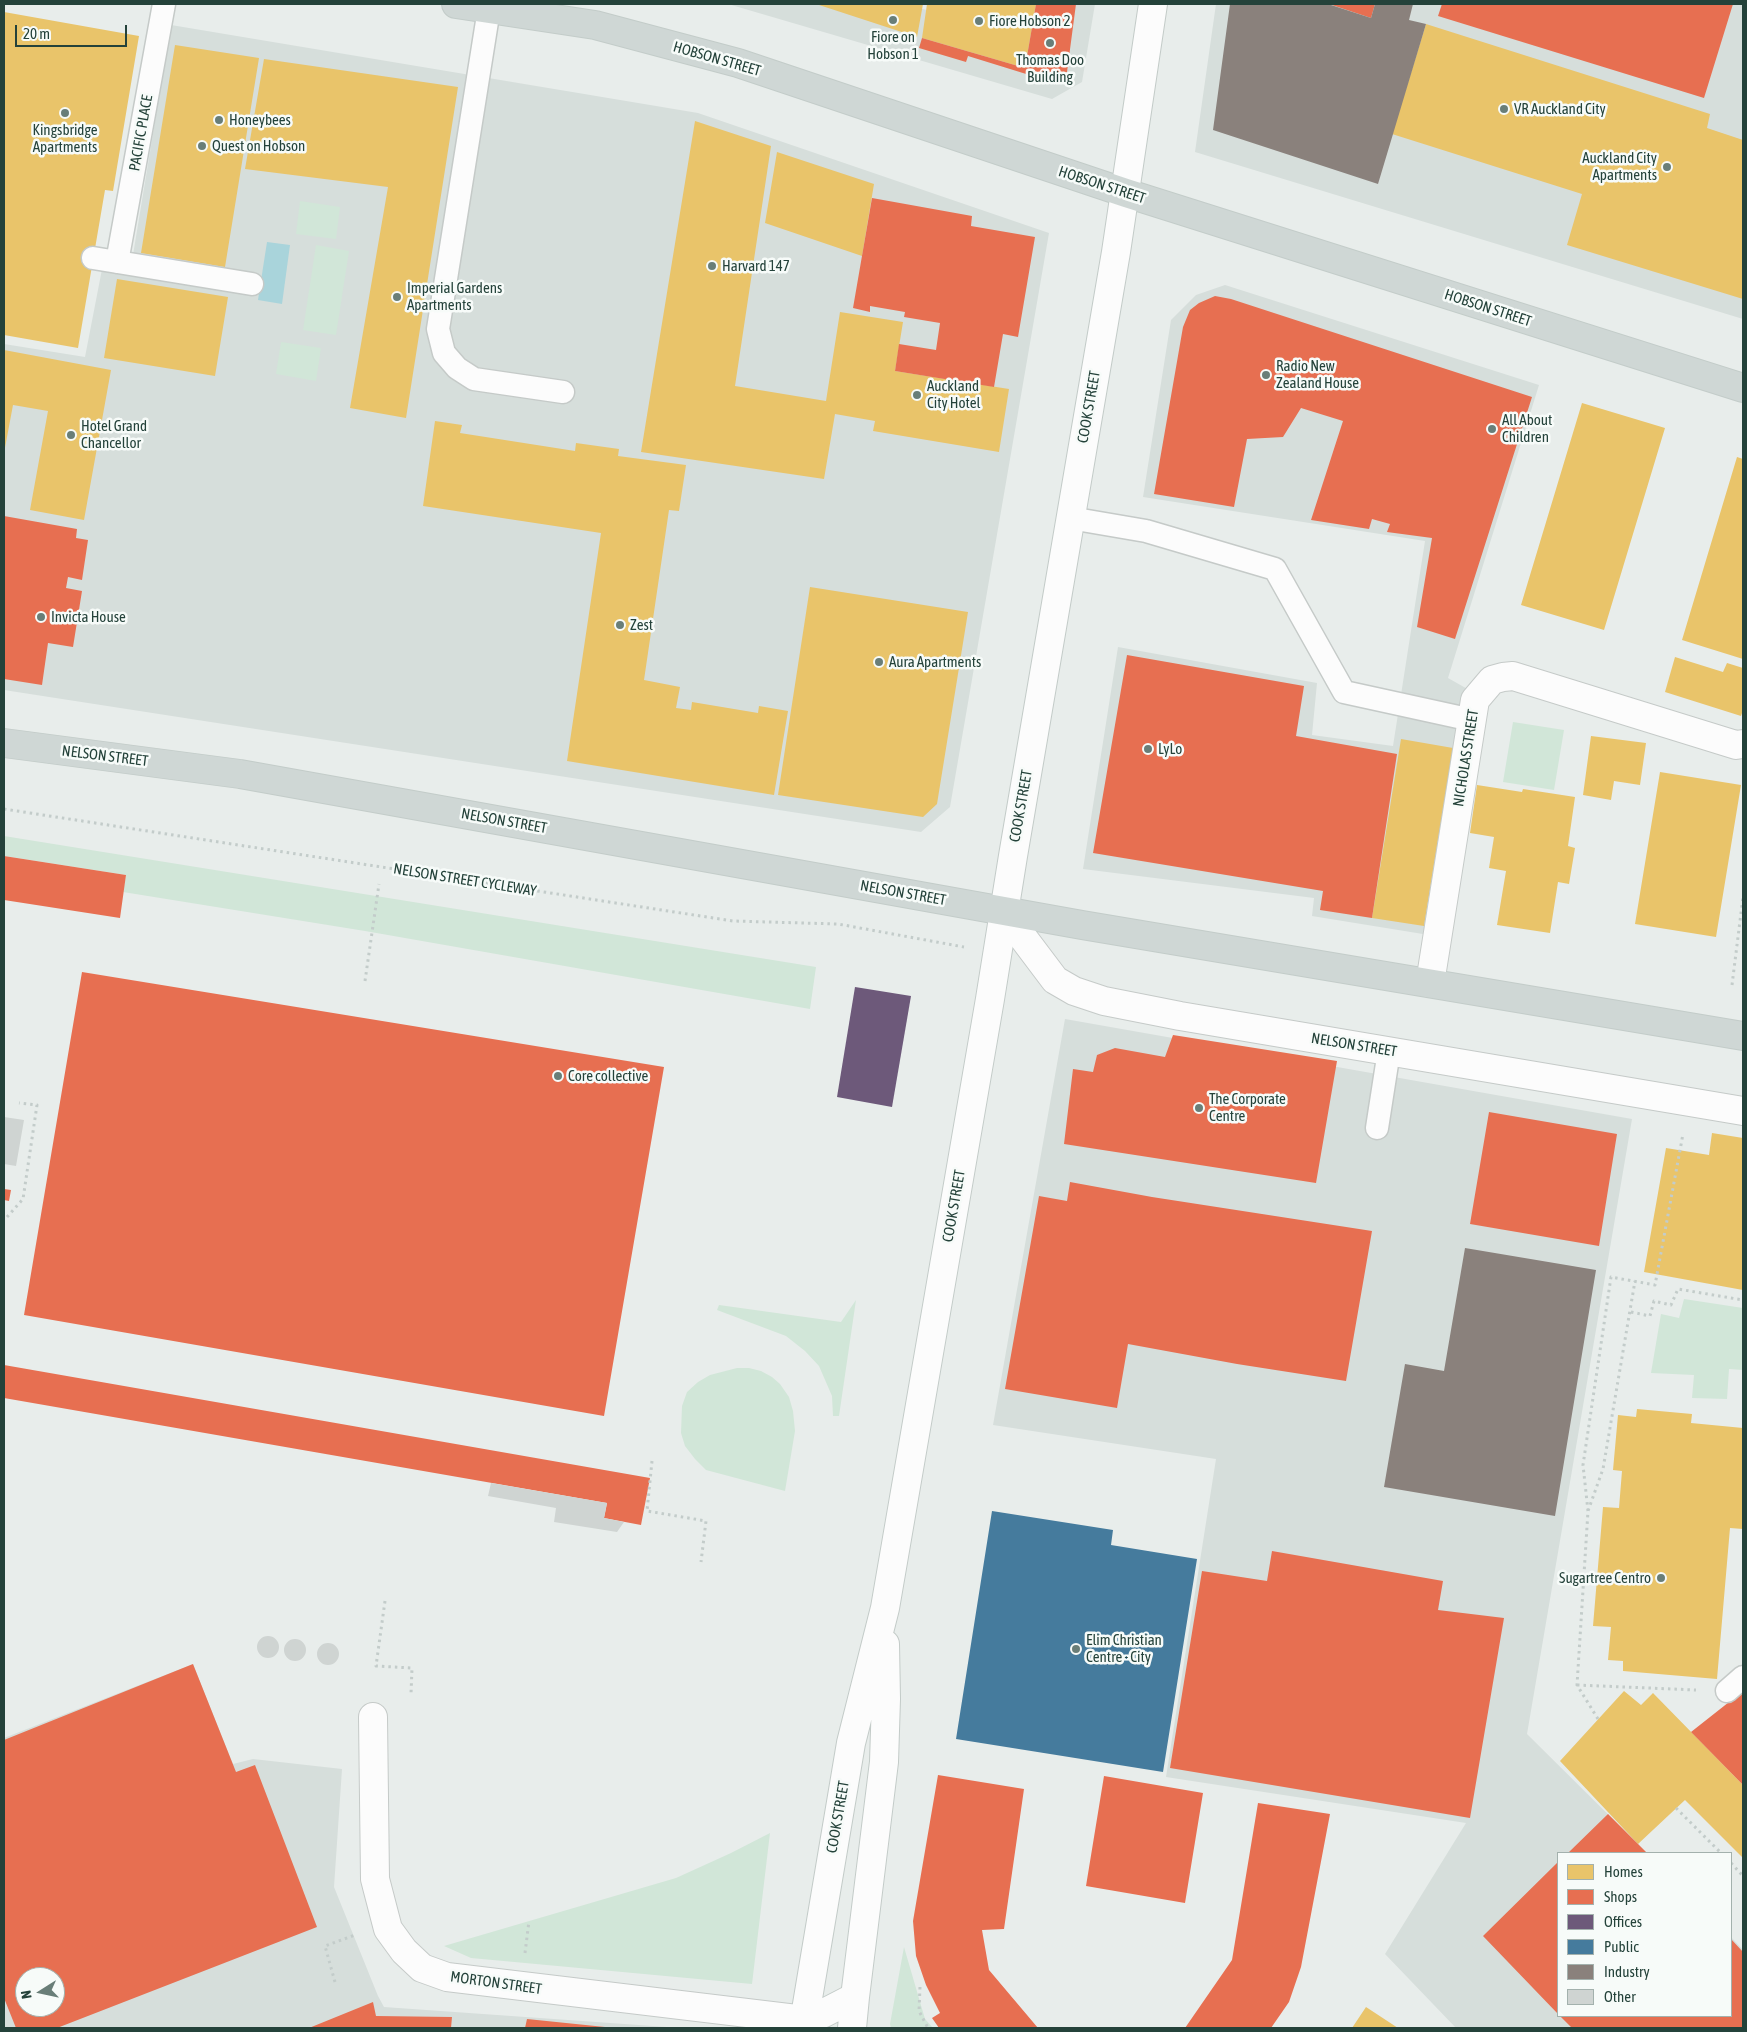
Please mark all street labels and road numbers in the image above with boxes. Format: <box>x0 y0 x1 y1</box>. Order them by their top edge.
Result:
street label: HOBSON STREET <box>671 38 763 80</box>
street label: PACIFIC PLACE <box>125 94 157 172</box>
street label: HOBSON STREET <box>1056 162 1148 208</box>
street label: HOBSON STREET <box>1442 285 1534 331</box>
street label: COOK STREET <box>1074 369 1104 445</box>
street label: NICHOLAS STREET <box>1449 708 1483 808</box>
street label: NELSON STREET <box>61 742 149 770</box>
street label: COOK STREET <box>1006 768 1036 844</box>
street label: NELSON STREET <box>460 805 548 837</box>
street label: NELSON STREET CYCLEWAY <box>392 860 538 900</box>
street label: NELSON STREET <box>859 877 947 909</box>
street label: NELSON STREET <box>1310 1029 1398 1061</box>
street label: COOK STREET <box>939 1168 969 1244</box>
street label: COOK STREET <box>823 1779 853 1855</box>
street label: MORTON STREET <box>449 1968 543 1998</box>

